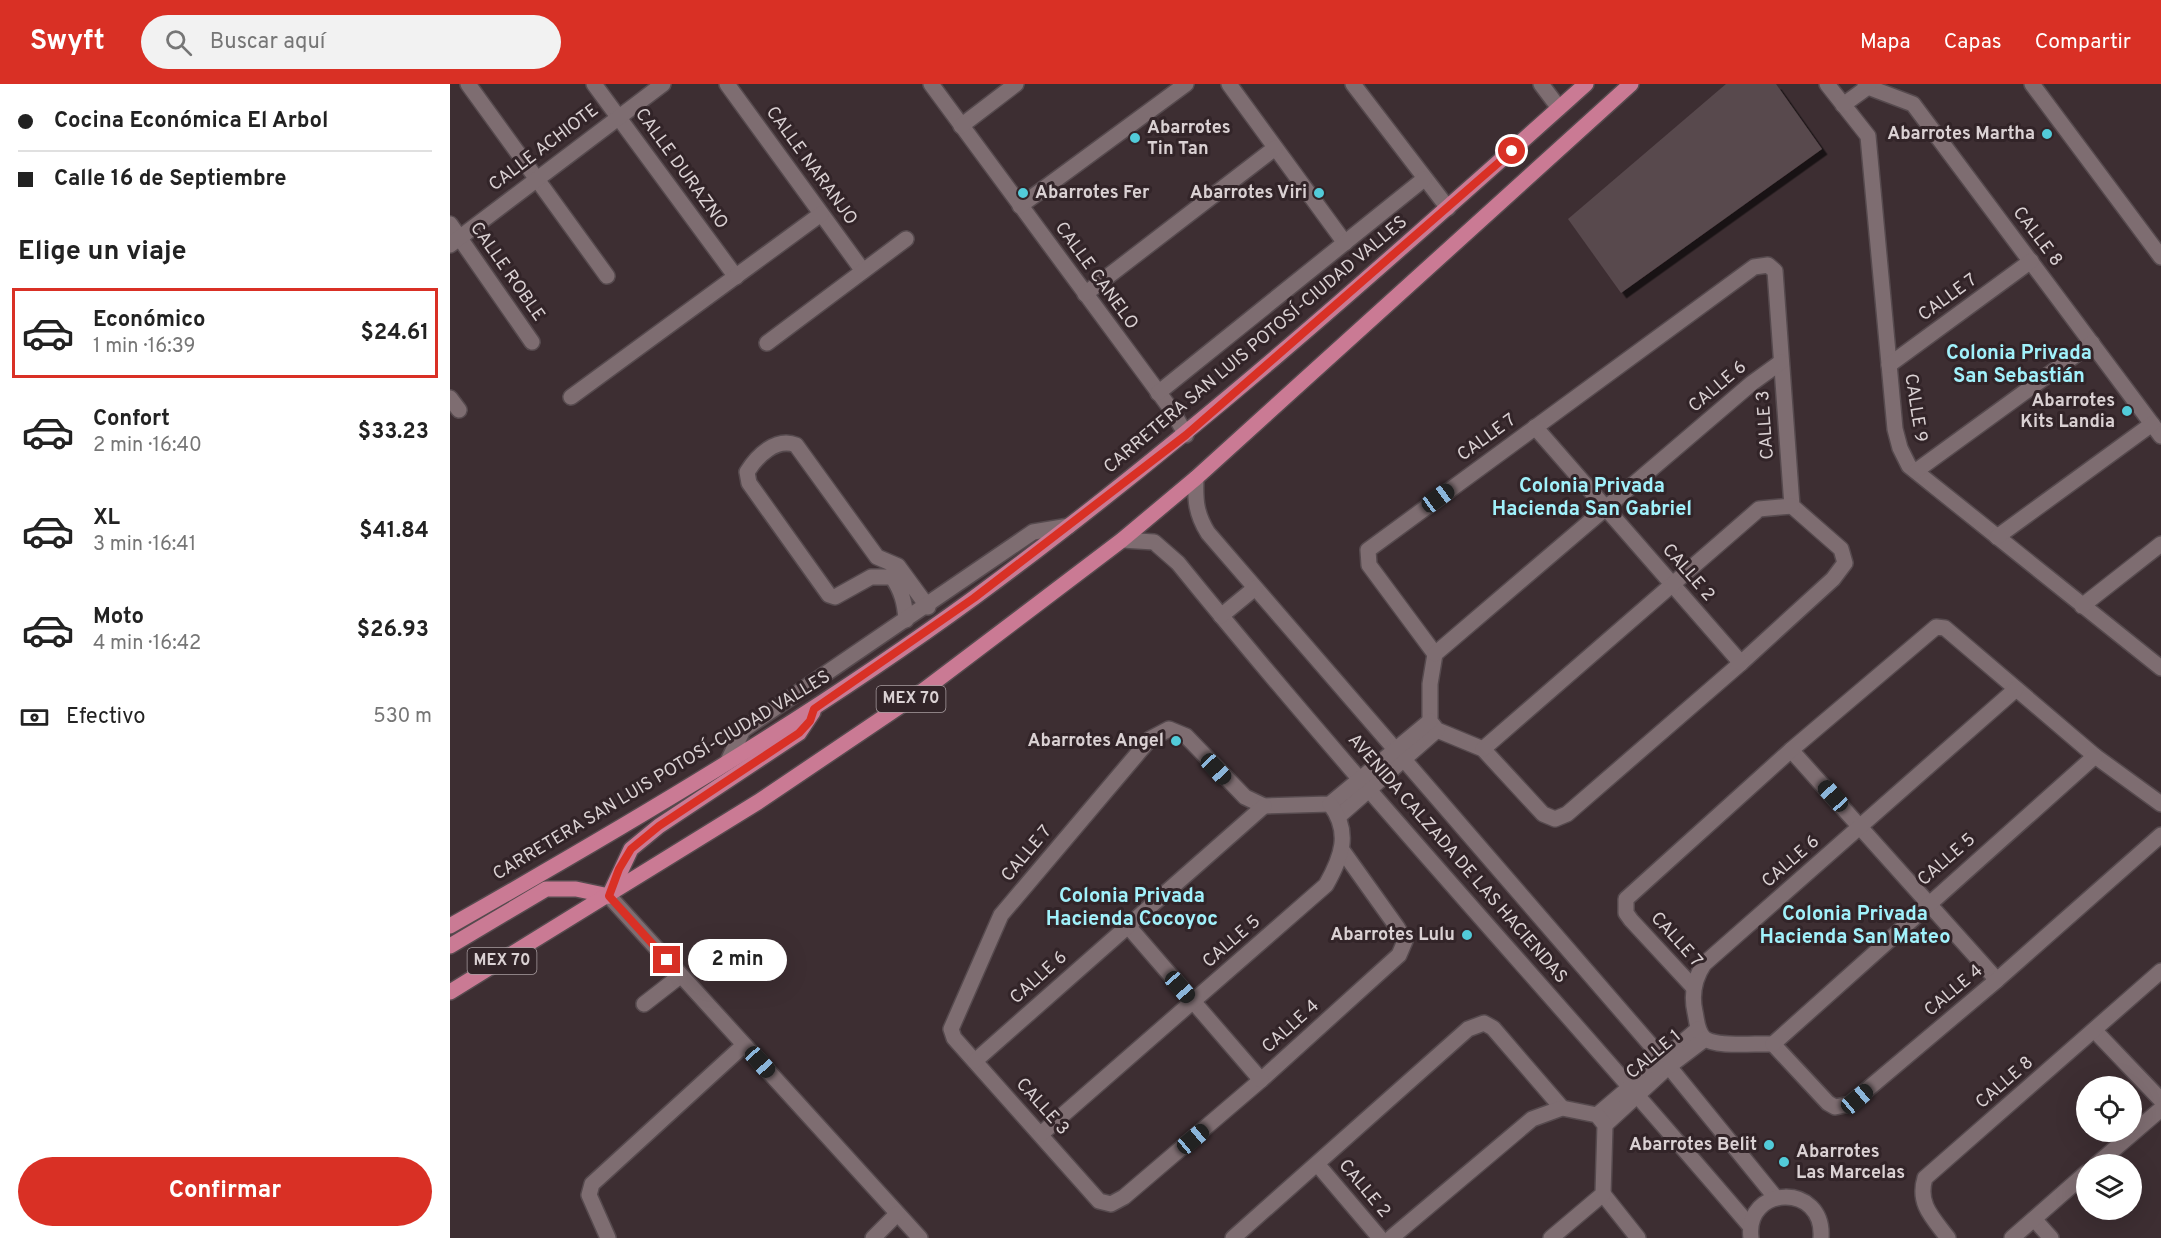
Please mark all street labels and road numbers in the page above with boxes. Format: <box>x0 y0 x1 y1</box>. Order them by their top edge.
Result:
street label: CALLE ACHIOTE <box>485 99 603 197</box>
street label: CALLE NARANJO <box>760 102 862 230</box>
street label: CALLE DURAZNO <box>629 104 733 234</box>
street label: CALLE 8 <box>2007 202 2067 272</box>
street label: CARRETERA SAN LUIS POTOSÍ-CIUDAD VALLES <box>1098 209 1413 479</box>
street label: CALLE CANELO <box>1049 217 1143 335</box>
street label: CALLE ROBLE <box>464 218 550 326</box>
street label: CALLE 7 <box>1914 269 1982 327</box>
street label: CALLE 6 <box>1684 356 1752 418</box>
street label: CALLE 9 <box>1898 372 1932 444</box>
street label: CALLE 3 <box>1752 390 1780 460</box>
street label: CALLE 7 <box>1453 409 1521 467</box>
street label: CALLE 2 <box>1657 539 1719 607</box>
street label: CARRETERA SAN LUIS POTOSÍ-CIUDAD VALLES <box>488 664 835 886</box>
road number: MEX 70 <box>876 686 946 712</box>
street label: AVENIDA CALZADA DE LAS HACIENDAS <box>1342 729 1572 989</box>
street label: CALLE 7 <box>997 821 1057 887</box>
street label: CALLE 5 <box>1913 829 1981 891</box>
street label: CALLE 6 <box>1757 831 1825 893</box>
street label: CALLE 7 <box>1645 907 1707 973</box>
street label: CALLE 5 <box>1198 911 1266 973</box>
street label: CALLE 6 <box>1006 946 1072 1010</box>
road number: MEX 70 <box>467 948 536 974</box>
street label: CALLE 4 <box>1920 960 1988 1022</box>
street label: CALLE 4 <box>1257 995 1325 1059</box>
street label: CALLE 1 <box>1622 1025 1686 1085</box>
street label: CALLE 8 <box>1971 1052 2039 1114</box>
street label: CALLE 3 <box>1010 1074 1074 1140</box>
street label: CALLE 2 <box>1333 1155 1395 1223</box>

